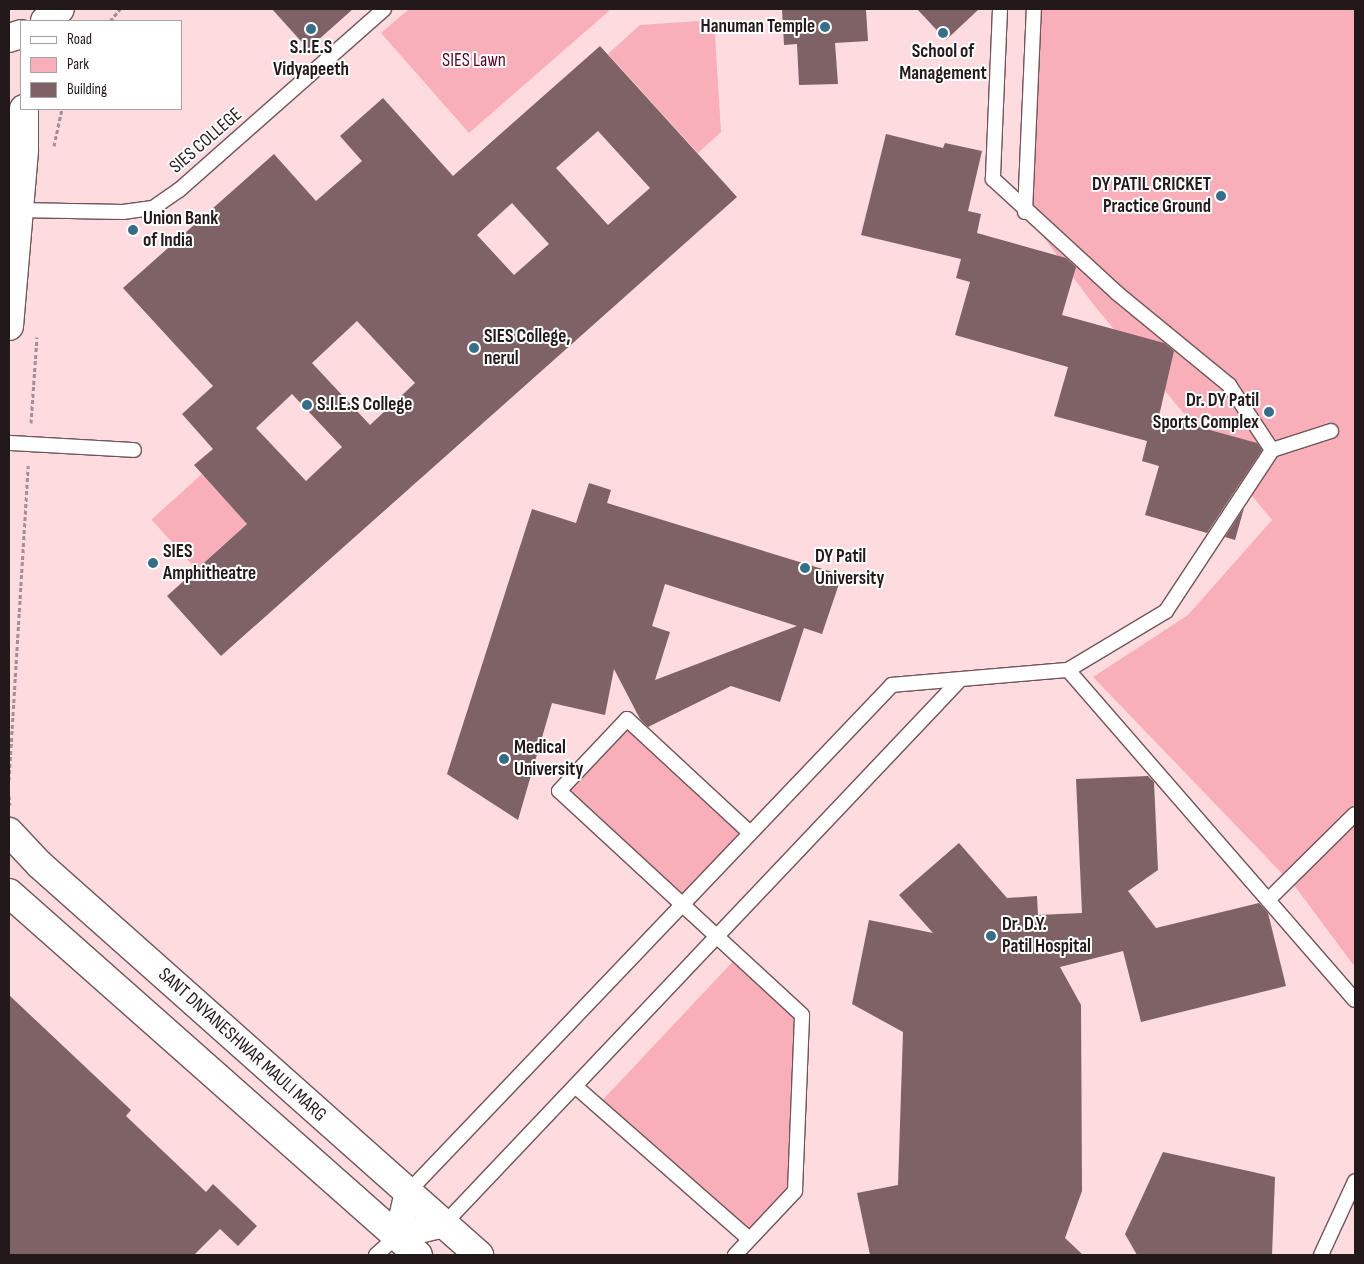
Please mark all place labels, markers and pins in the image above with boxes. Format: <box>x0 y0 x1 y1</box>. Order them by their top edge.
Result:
place label: Hanuman Temple <box>701 16 815 38</box>
marker: Hanuman Temple <box>819 21 831 33</box>
marker: S.I.E.S Vidyapeeth <box>305 23 317 35</box>
marker: School of Management <box>937 27 949 39</box>
place label: S.I.E.S Vidyapeeth <box>273 37 349 81</box>
place label: School of Management <box>899 41 987 85</box>
place label: DY PATIL CRICKET Practice Ground <box>1092 174 1211 218</box>
marker: DY PATIL CRICKET Practice Ground <box>1215 190 1227 202</box>
place label: Union Bank of India <box>143 208 218 252</box>
marker: Union Bank of India <box>127 224 139 236</box>
place label: SIES College, nerul <box>484 326 571 370</box>
marker: SIES College, nerul <box>468 342 480 354</box>
place label: Dr. DY Patil Sports Complex <box>1153 390 1259 434</box>
place label: S.I.E.S College <box>317 394 412 416</box>
marker: S.I.E.S College <box>301 399 313 411</box>
marker: Dr. DY Patil Sports Complex <box>1263 406 1275 418</box>
place label: SIES Amphitheatre <box>163 541 256 585</box>
place label: DY Patil University <box>815 546 884 590</box>
marker: SIES Amphitheatre <box>147 557 159 569</box>
marker: DY Patil University <box>799 562 811 574</box>
place label: Medical University <box>514 737 583 781</box>
marker: Medical University <box>498 753 510 765</box>
place label: Dr. D.Y. Patil Hospital <box>1002 914 1091 958</box>
marker: Dr. D.Y. Patil Hospital <box>984 929 998 943</box>

